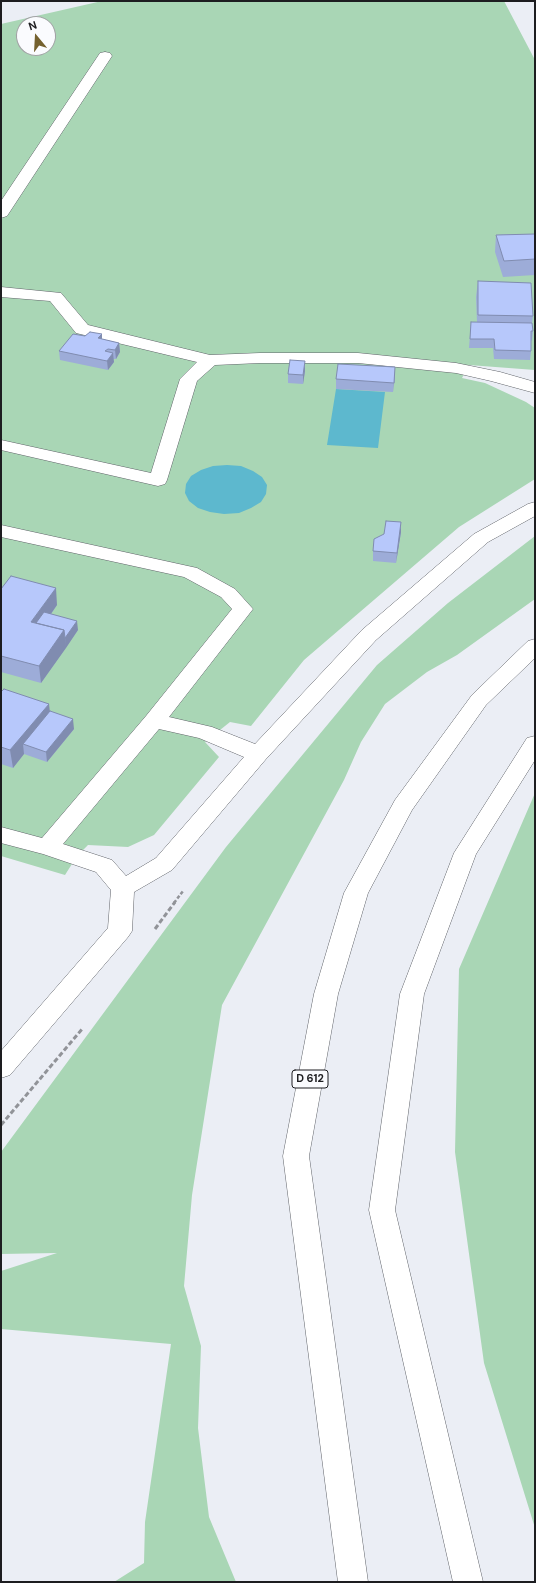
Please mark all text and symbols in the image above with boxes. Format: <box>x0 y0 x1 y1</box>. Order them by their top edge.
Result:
north arrow <box>16 16 56 56</box>
text: N <box>27 18 39 33</box>
road number: D 612 <box>292 1070 328 1088</box>

